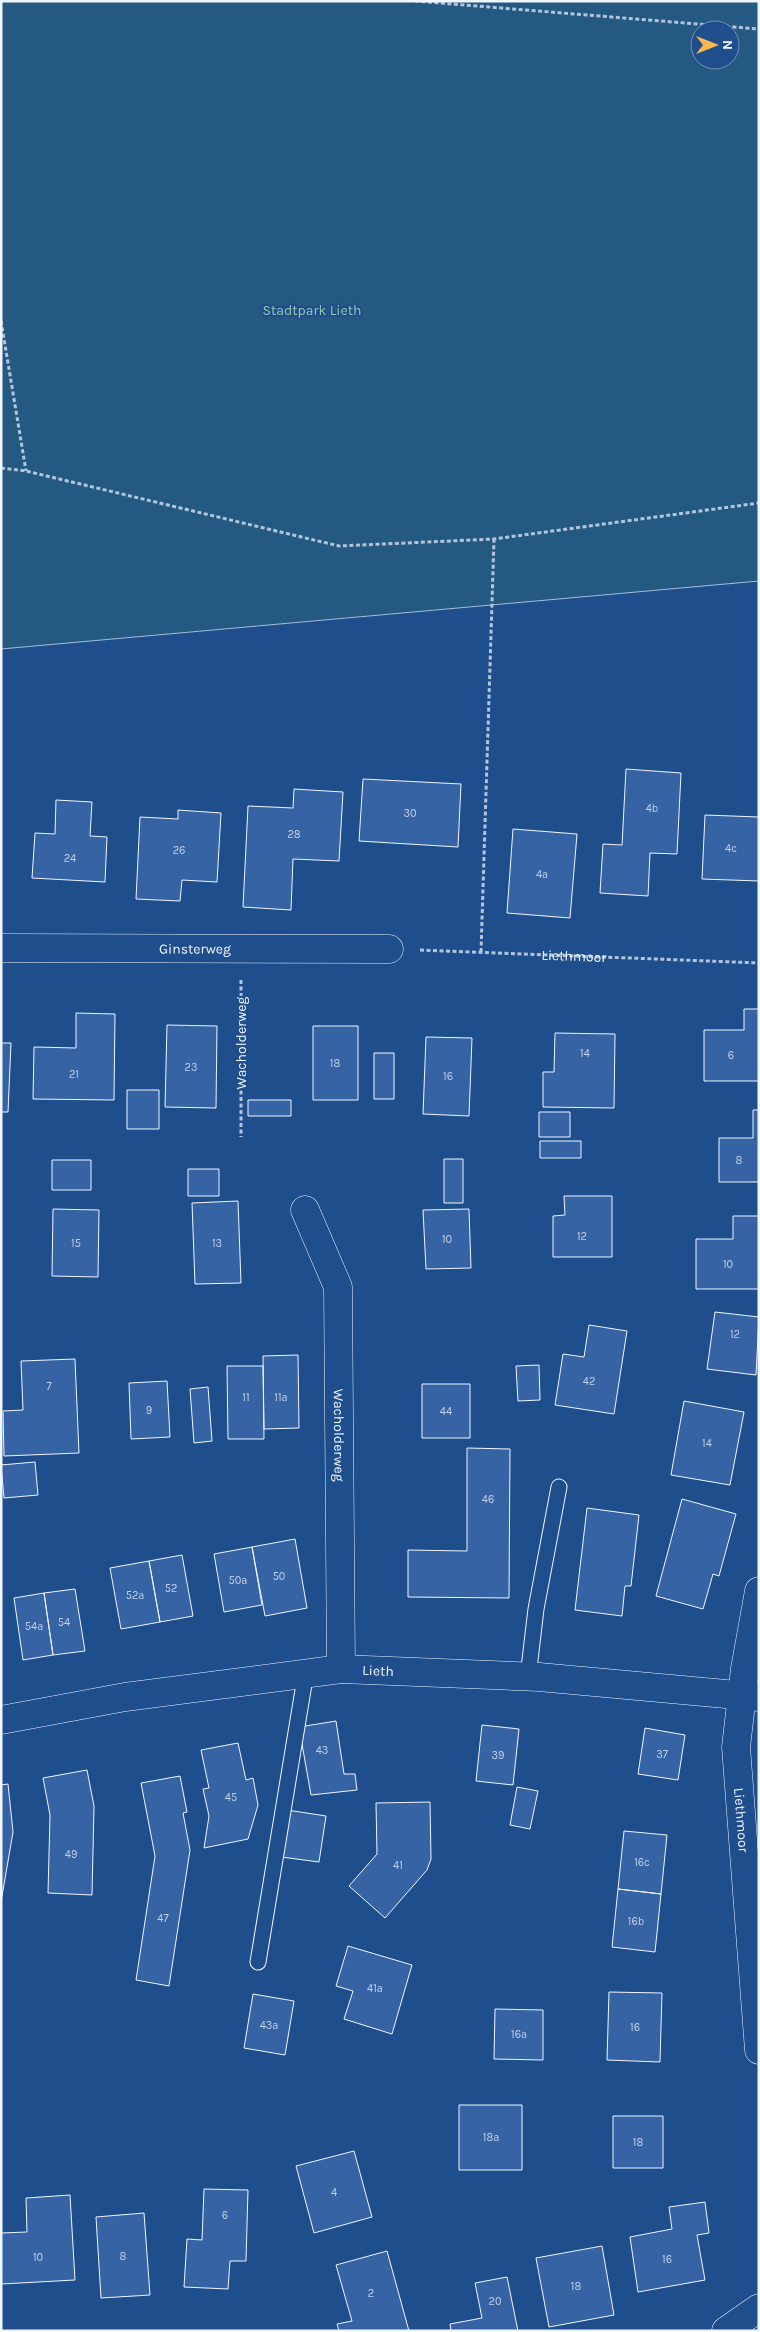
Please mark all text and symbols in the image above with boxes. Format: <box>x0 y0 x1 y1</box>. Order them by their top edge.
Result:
north arrow <box>690 20 740 70</box>
text: N <box>719 40 736 50</box>
park label: Stadtpark Lieth <box>263 302 361 319</box>
house number: 4b <box>646 802 658 815</box>
house number: 30 <box>403 807 417 820</box>
house number: 28 <box>287 828 301 841</box>
house number: 4c <box>725 842 737 855</box>
house number: 26 <box>173 844 185 857</box>
house number: 24 <box>64 852 76 865</box>
house number: 4a <box>536 868 548 881</box>
street label: Ginsterweg <box>159 940 231 957</box>
street label: Liethmoor <box>541 946 608 966</box>
street label: Wacholderweg <box>233 997 250 1089</box>
house number: 14 <box>580 1047 590 1060</box>
house number: 6 <box>728 1049 734 1062</box>
house number: 18 <box>330 1057 340 1070</box>
house number: 23 <box>185 1061 197 1074</box>
house number: 21 <box>69 1068 79 1081</box>
house number: 16 <box>443 1070 453 1083</box>
house number: 8 <box>736 1154 743 1167</box>
house number: 12 <box>577 1230 587 1243</box>
house number: 10 <box>442 1233 452 1246</box>
house number: 15 <box>71 1237 81 1250</box>
house number: 13 <box>212 1237 222 1250</box>
house number: 10 <box>723 1258 733 1271</box>
house number: 12 <box>730 1328 740 1341</box>
house number: 42 <box>583 1375 595 1388</box>
house number: 7 <box>46 1380 52 1393</box>
street label: Wacholderweg <box>330 1389 348 1482</box>
house number: 11 <box>242 1391 250 1404</box>
house number: 11a <box>274 1391 288 1404</box>
house number: 9 <box>146 1404 152 1417</box>
house number: 44 <box>440 1405 452 1418</box>
house number: 14 <box>702 1437 712 1450</box>
house number: 46 <box>482 1493 494 1506</box>
house number: 50 <box>273 1570 285 1583</box>
house number: 50a <box>229 1574 247 1587</box>
house number: 52 <box>165 1582 177 1595</box>
house number: 52a <box>126 1589 144 1602</box>
house number: 54 <box>58 1616 70 1629</box>
house number: 54a <box>25 1620 43 1633</box>
street label: Lieth <box>362 1661 394 1680</box>
house number: 43 <box>316 1744 328 1757</box>
house number: 37 <box>656 1748 668 1761</box>
house number: 39 <box>492 1749 504 1762</box>
street label: Liethmoor <box>731 1787 753 1854</box>
house number: 45 <box>225 1791 237 1804</box>
house number: 49 <box>65 1848 77 1861</box>
house number: 16c <box>634 1856 650 1869</box>
house number: 41 <box>393 1859 403 1872</box>
house number: 47 <box>157 1912 169 1925</box>
house number: 16b <box>628 1915 644 1928</box>
house number: 41a <box>367 1982 383 1995</box>
house number: 43a <box>260 2019 278 2032</box>
house number: 16 <box>630 2021 640 2034</box>
house number: 16a <box>511 2028 527 2041</box>
house number: 18a <box>483 2131 499 2144</box>
house number: 18 <box>633 2136 643 2149</box>
house number: 4 <box>331 2186 337 2199</box>
house number: 6 <box>222 2209 228 2222</box>
house number: 8 <box>120 2250 127 2263</box>
house number: 10 <box>33 2251 43 2264</box>
house number: 16 <box>662 2253 672 2266</box>
house number: 18 <box>571 2280 581 2293</box>
house number: 2 <box>368 2287 374 2300</box>
house number: 20 <box>489 2295 501 2308</box>

